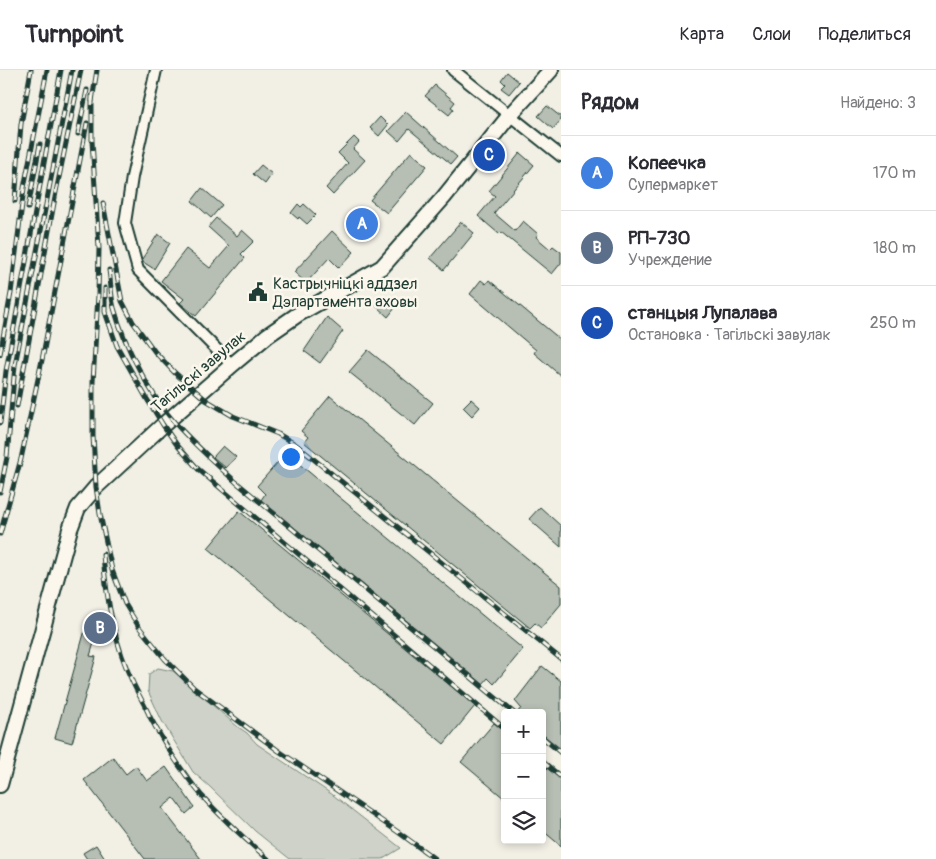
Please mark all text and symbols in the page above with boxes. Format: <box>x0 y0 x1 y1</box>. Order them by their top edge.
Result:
text: Turnpoint <box>25 20 123 49</box>
text: Карта <box>680 23 724 46</box>
text: Слои <box>752 23 790 46</box>
text: Поделиться <box>818 23 911 46</box>
text: Рядом <box>581 89 639 116</box>
text: Найдено: 3 <box>840 93 916 113</box>
pin: C <box>473 136 505 174</box>
text: Копеечка <box>628 151 706 175</box>
text: A <box>592 163 602 183</box>
text: 170 m <box>873 163 916 183</box>
text: Супермаркет <box>628 175 718 195</box>
pin: A <box>346 205 378 243</box>
text: РП-730 <box>628 226 691 250</box>
text: B <box>592 238 602 258</box>
text: 180 m <box>873 238 916 258</box>
text: Учреждение <box>628 250 712 270</box>
place label: Кастрычніцкі аддзел Дэпартамента аховы <box>272 274 417 312</box>
public building icon: Кастрычніцкі аддзел Дэпартамента аховы <box>247 281 269 303</box>
text: станцыя Лупалава <box>628 301 777 325</box>
text: C <box>592 313 602 333</box>
text: 250 m <box>870 313 916 333</box>
text: Остановка · Тагільскі завулак <box>628 325 831 345</box>
street label: Тагільскі завулак <box>147 326 250 417</box>
your location <box>278 444 304 470</box>
pin: B <box>84 609 116 647</box>
map controls <box>501 709 546 844</box>
button: + <box>501 709 546 754</box>
button: − <box>501 754 546 799</box>
button: layers <box>501 799 546 844</box>

